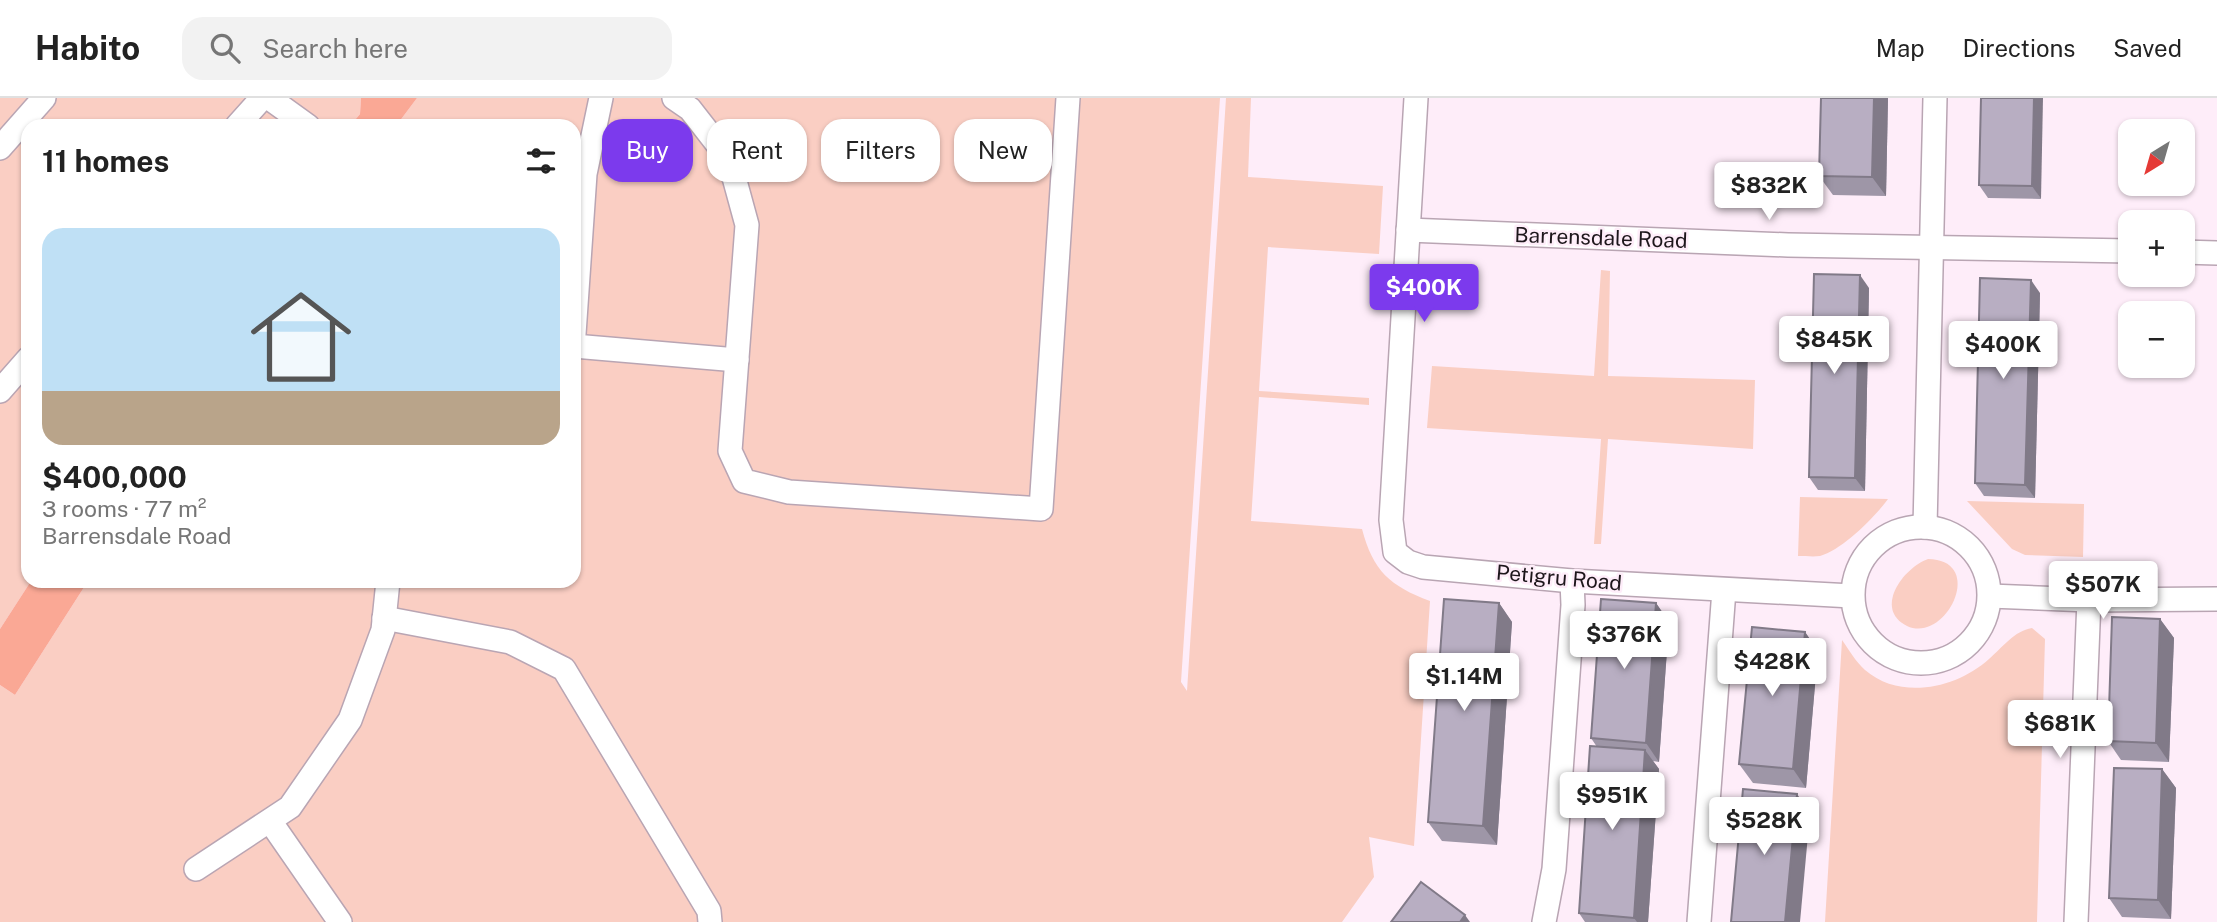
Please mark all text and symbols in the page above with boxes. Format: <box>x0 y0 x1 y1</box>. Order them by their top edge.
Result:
search box <box>182 17 672 80</box>
text: Habito <box>35 29 140 67</box>
icon: search <box>206 29 244 67</box>
text: Search here <box>262 33 408 64</box>
text: Map <box>1876 34 1925 62</box>
text: Directions <box>1963 34 2075 62</box>
text: Saved <box>2113 34 2182 62</box>
chip: Buy <box>602 119 693 182</box>
chip: Rent <box>707 119 807 182</box>
chip: Filters <box>821 119 940 182</box>
chip: New <box>954 119 1052 182</box>
north arrow <box>2118 119 2194 196</box>
map controls <box>2118 119 2195 378</box>
icon: filters <box>522 142 560 180</box>
text: 11 homes <box>42 143 169 179</box>
pin: $832K <box>1720 162 1818 222</box>
text: $832K <box>1730 171 1808 198</box>
button: + <box>2118 210 2195 287</box>
street label: Barrensdale Road <box>1514 222 1688 253</box>
pin: $400K <box>1375 264 1473 324</box>
text: $400K <box>1386 273 1462 300</box>
icon: home <box>238 274 364 400</box>
button: − <box>2118 301 2195 378</box>
pin: $845K <box>1785 316 1883 376</box>
pin: $400K <box>1954 322 2052 381</box>
text: $845K <box>1795 325 1873 352</box>
text: $400K <box>1965 330 2041 357</box>
text: $400,000 <box>42 459 187 495</box>
text: 3 rooms · 77 m² <box>42 495 206 522</box>
text: Barrensdale Road <box>42 522 232 549</box>
street label: Petigru Road <box>1495 560 1623 595</box>
pin: $507K <box>2054 561 2152 621</box>
text: $507K <box>2065 570 2141 597</box>
pin: $376K <box>1575 612 1673 671</box>
text: $376K <box>1586 620 1662 647</box>
pin: $428K <box>1723 638 1821 698</box>
text: $428K <box>1733 647 1811 674</box>
pin: $1.14M <box>1407 654 1521 713</box>
text: $1.14M <box>1425 662 1503 689</box>
pin: $681K <box>2011 700 2109 760</box>
text: $681K <box>2024 709 2096 736</box>
pin: $951K <box>1563 772 1661 832</box>
text: $951K <box>1576 781 1648 808</box>
pin: $528K <box>1715 798 1813 857</box>
text: $528K <box>1725 806 1803 833</box>

